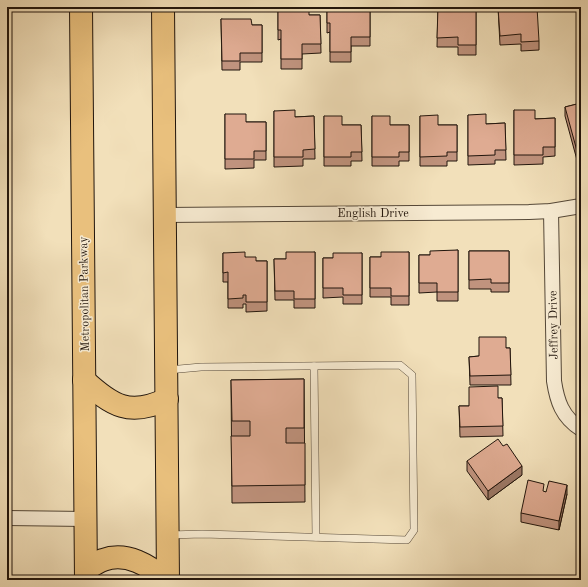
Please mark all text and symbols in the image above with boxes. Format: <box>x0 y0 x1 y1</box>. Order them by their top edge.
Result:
street label: English Drive <box>337 208 409 220</box>
street label: Metropolitan Parkway <box>78 236 92 352</box>
street label: Jeffrey Drive <box>547 290 561 360</box>

